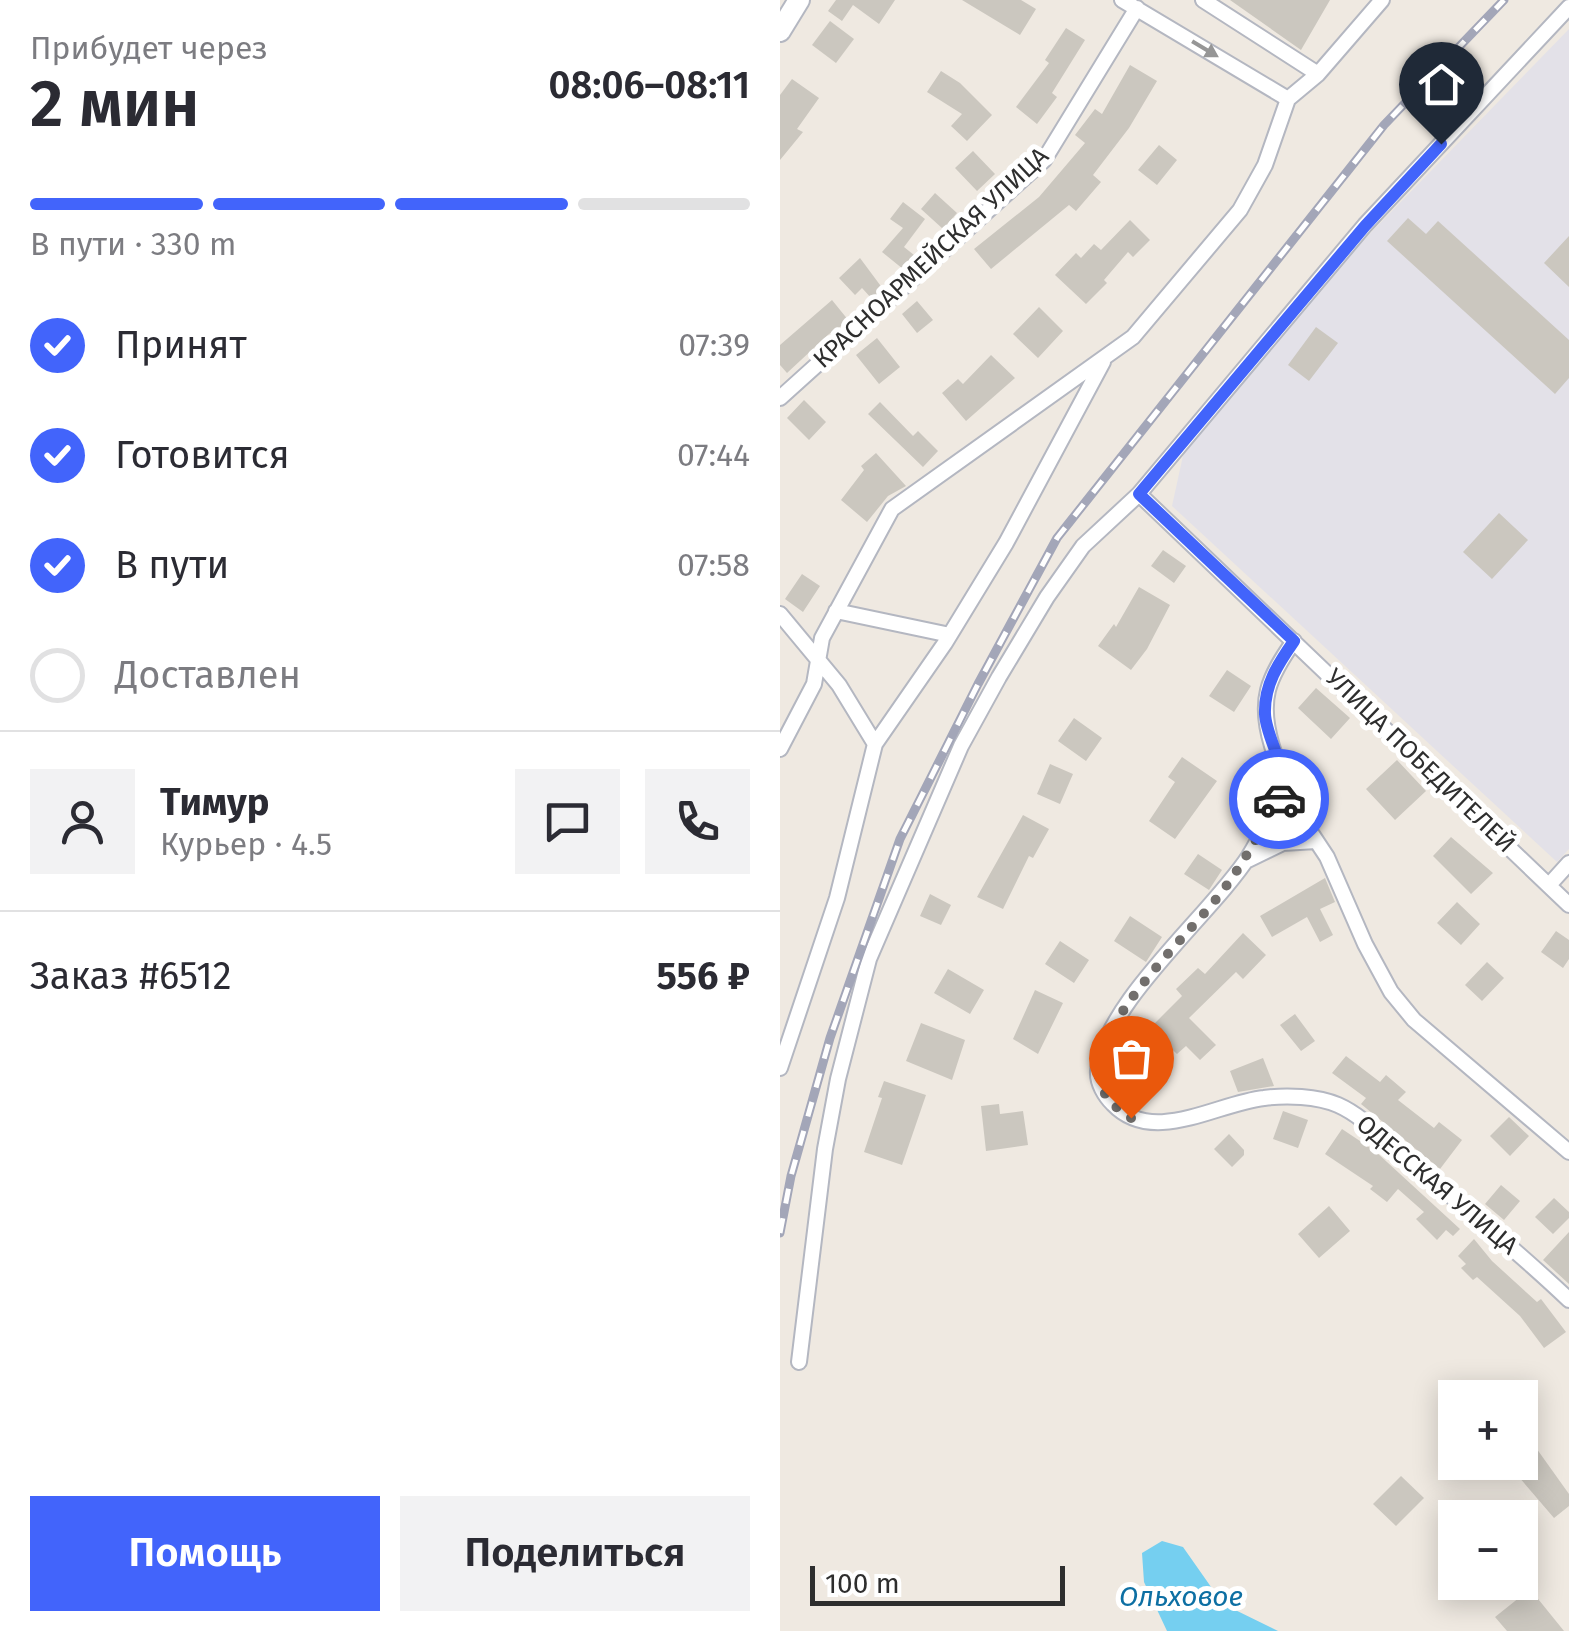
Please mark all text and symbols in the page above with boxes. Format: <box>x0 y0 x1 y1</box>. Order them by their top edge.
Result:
text: Прибудет через <box>30 29 268 67</box>
one-way arrow <box>1191 40 1219 57</box>
pin <box>1399 42 1484 145</box>
icon: home <box>1414 57 1469 112</box>
text: 08:06–08:11 <box>549 62 750 108</box>
text: 2 мин <box>30 65 200 143</box>
street label: КРАСНОАРМЕЙСКАЯ УЛИЦА <box>807 140 1055 375</box>
text: В пути · 330 m <box>30 225 237 263</box>
icon: check <box>30 318 85 373</box>
text: Принят <box>115 322 247 368</box>
text: 07:39 <box>678 326 750 364</box>
icon: check <box>30 428 85 483</box>
text: Готовится <box>115 432 290 478</box>
text: 07:44 <box>677 436 750 474</box>
icon: check <box>30 538 85 593</box>
text: В пути <box>115 542 229 588</box>
text: 07:58 <box>677 546 750 584</box>
text: Доставлен <box>115 652 301 698</box>
street label: УЛИЦА ПОБЕДИТЕЛЕЙ <box>1319 662 1522 859</box>
courier <box>1229 749 1329 849</box>
button: person <box>30 769 135 874</box>
button: chat <box>515 769 620 874</box>
button: phone <box>645 769 750 874</box>
icon: car <box>1252 772 1307 827</box>
text: Тимур <box>160 779 269 825</box>
text: Курьер · 4.5 <box>160 825 332 863</box>
text: Заказ #6512 <box>30 953 231 999</box>
text: 556 ₽ <box>656 953 750 999</box>
pin <box>1089 1016 1174 1119</box>
icon: bag <box>1104 1031 1159 1086</box>
street label: ОДЕССКАЯ УЛИЦА <box>1350 1109 1524 1262</box>
map controls <box>1438 1380 1538 1600</box>
button: + <box>1438 1380 1538 1480</box>
button: Помощь <box>30 1496 380 1611</box>
button: Поделиться <box>400 1496 750 1611</box>
button: − <box>1438 1500 1538 1600</box>
scale bar <box>810 1561 1065 1606</box>
text: 100 m <box>825 1567 900 1600</box>
water label: Ольховое <box>1119 1580 1243 1613</box>

